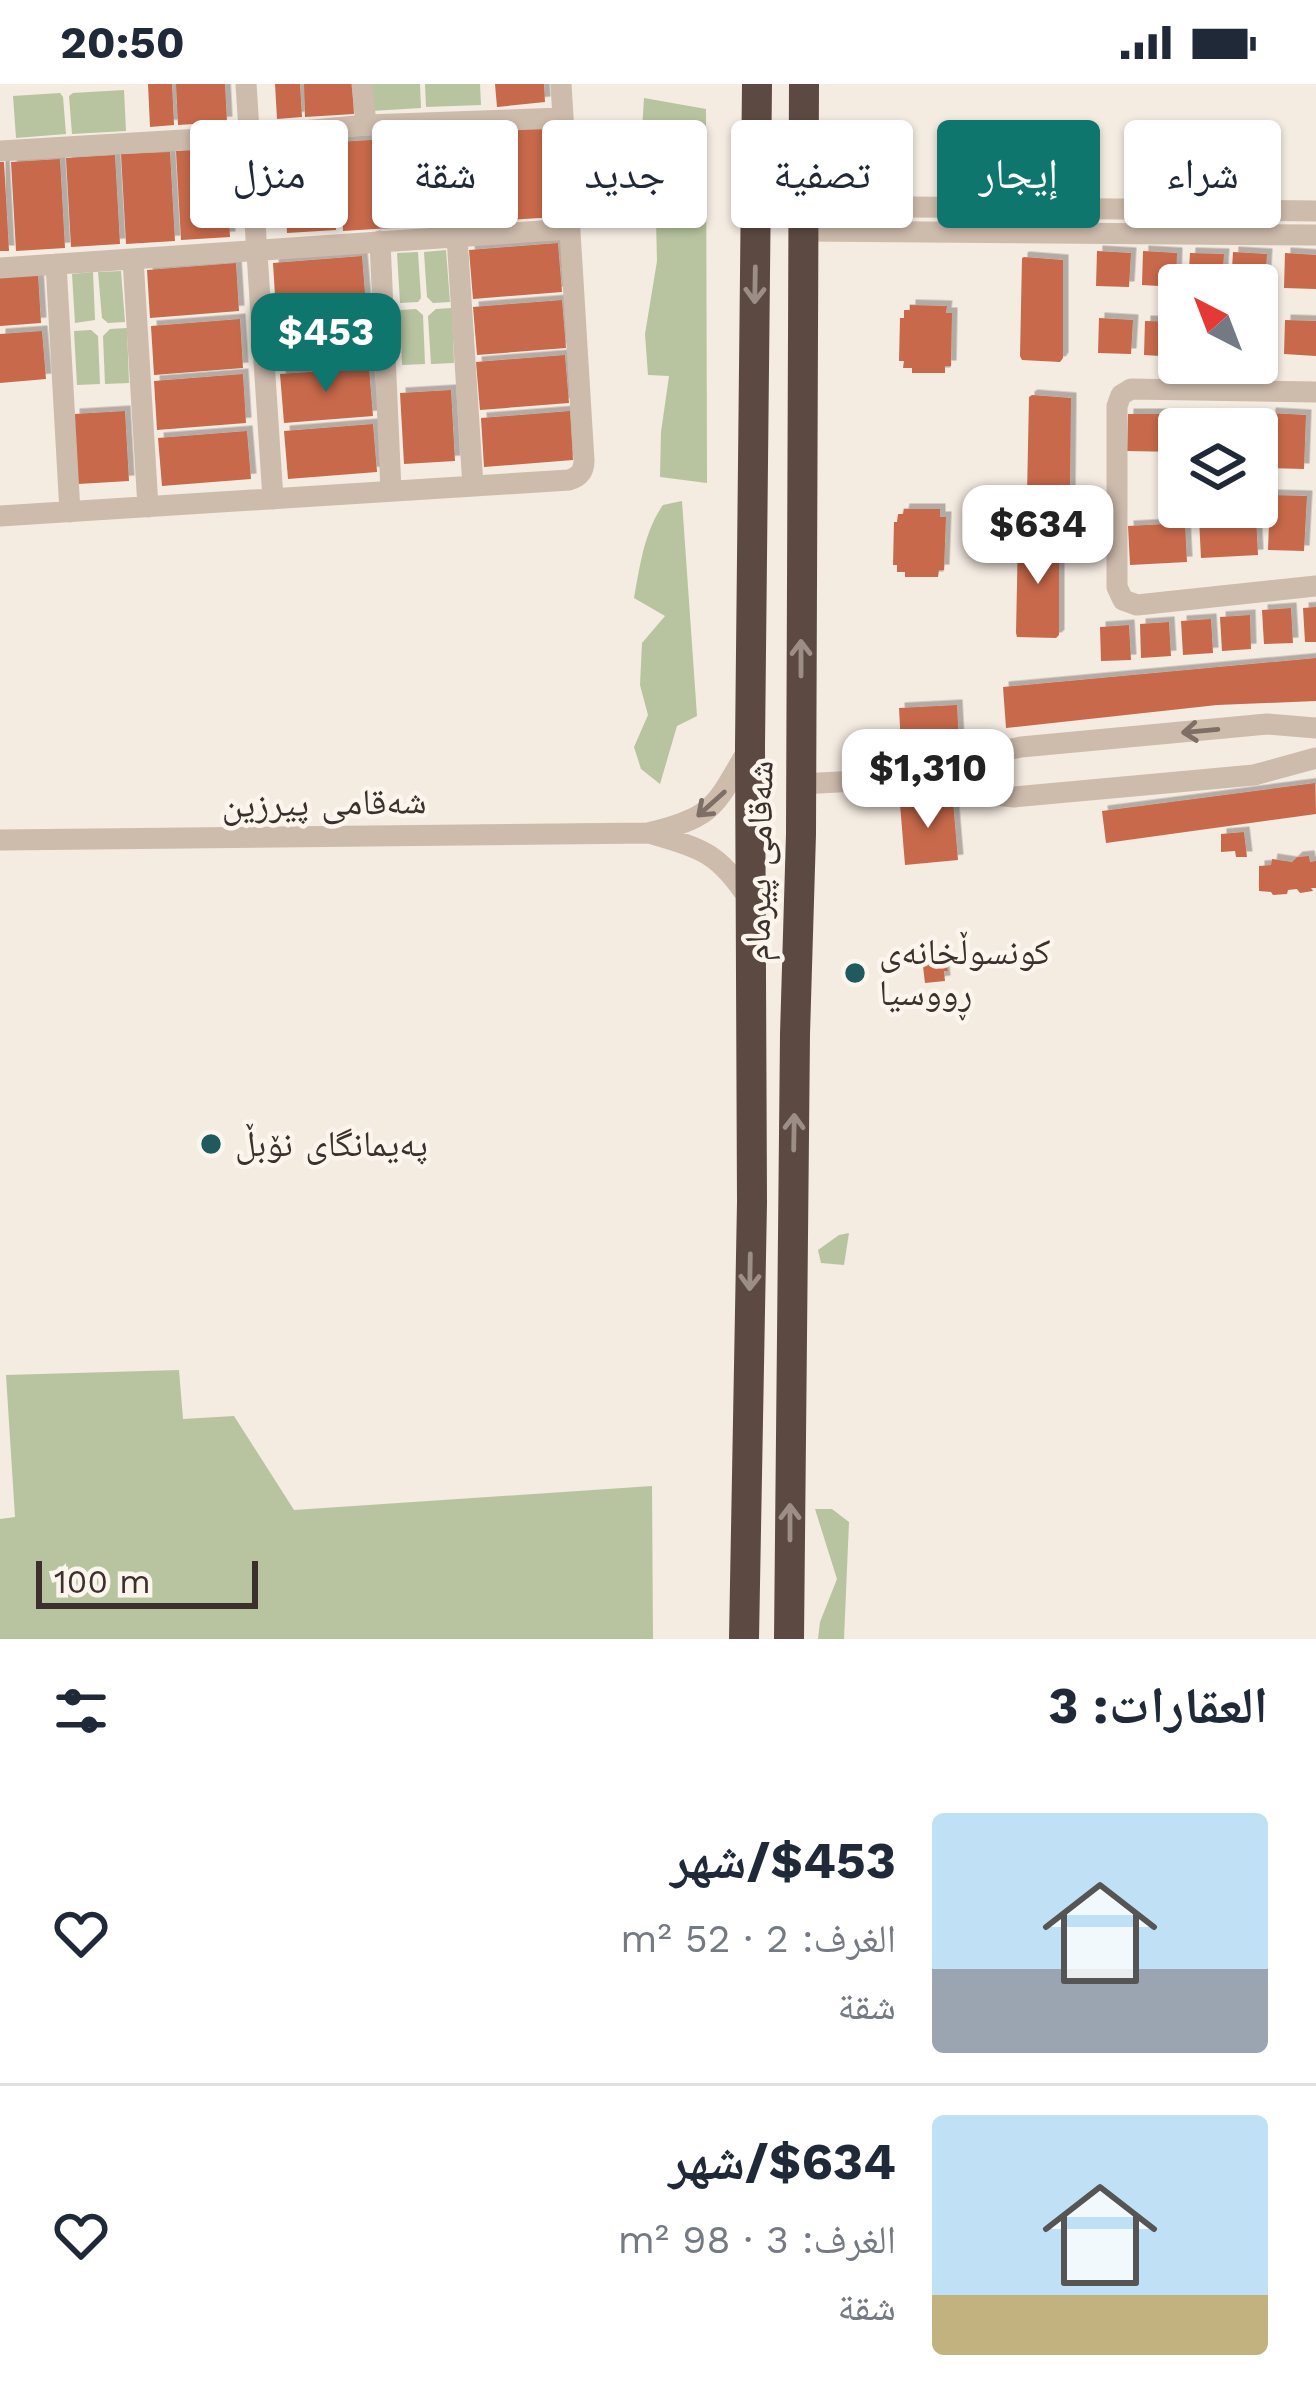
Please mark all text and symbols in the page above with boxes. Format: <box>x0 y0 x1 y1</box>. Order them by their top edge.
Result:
text: 20:50 <box>60 16 185 69</box>
chip: منزل <box>190 120 348 228</box>
chip: شقة <box>372 120 518 228</box>
chip: جديد <box>542 120 707 228</box>
chip: تصفية <box>731 120 913 228</box>
chip: إيجار <box>937 120 1100 228</box>
chip: شراء <box>1124 120 1281 228</box>
north arrow <box>1158 264 1278 384</box>
map controls <box>1158 264 1278 528</box>
one-way arrow <box>744 265 766 304</box>
pin: $453 <box>255 293 397 395</box>
text: $453 <box>278 309 374 354</box>
button: layers <box>1158 408 1278 528</box>
pin: $634 <box>967 485 1109 587</box>
text: $634 <box>989 501 1087 546</box>
one-way arrow <box>790 639 812 678</box>
one-way arrow <box>1181 719 1220 742</box>
pin: $1,310 <box>830 729 1026 831</box>
text: $1,310 <box>869 745 987 790</box>
street label: شەقامی پیرمام <box>736 760 784 962</box>
street label: شەقامی پیرزین <box>221 780 427 826</box>
one-way arrow <box>696 790 726 817</box>
place label: کونسوڵخانەی ڕووسیا <box>879 931 1051 1021</box>
marker: کونسوڵخانەی ڕووسیا <box>842 960 868 986</box>
one-way arrow <box>782 1113 805 1152</box>
place label: پەیمانگای نۆبڵ <box>235 1123 428 1165</box>
marker: پەیمانگای نۆبڵ <box>198 1131 224 1157</box>
one-way arrow <box>739 1252 762 1291</box>
one-way arrow <box>779 1503 801 1542</box>
scale bar <box>36 1555 258 1608</box>
text: 100 m <box>54 1562 151 1601</box>
text: العقارات: 3 <box>1048 1676 1268 1735</box>
icon: filters <box>48 1678 114 1744</box>
text: $453/شهر <box>670 1831 896 1890</box>
icon: home <box>1028 1861 1172 2005</box>
icon: heart <box>48 1900 114 1966</box>
text: الغرف: 2 · 52 m² <box>620 1916 896 1961</box>
text: شقة <box>838 1983 896 2028</box>
text: $634/شهر <box>669 2132 896 2191</box>
icon: home <box>1028 2163 1172 2307</box>
icon: heart <box>48 2202 114 2268</box>
text: الغرف: 3 · 98 m² <box>618 2217 896 2262</box>
text: شقة <box>838 2284 896 2329</box>

